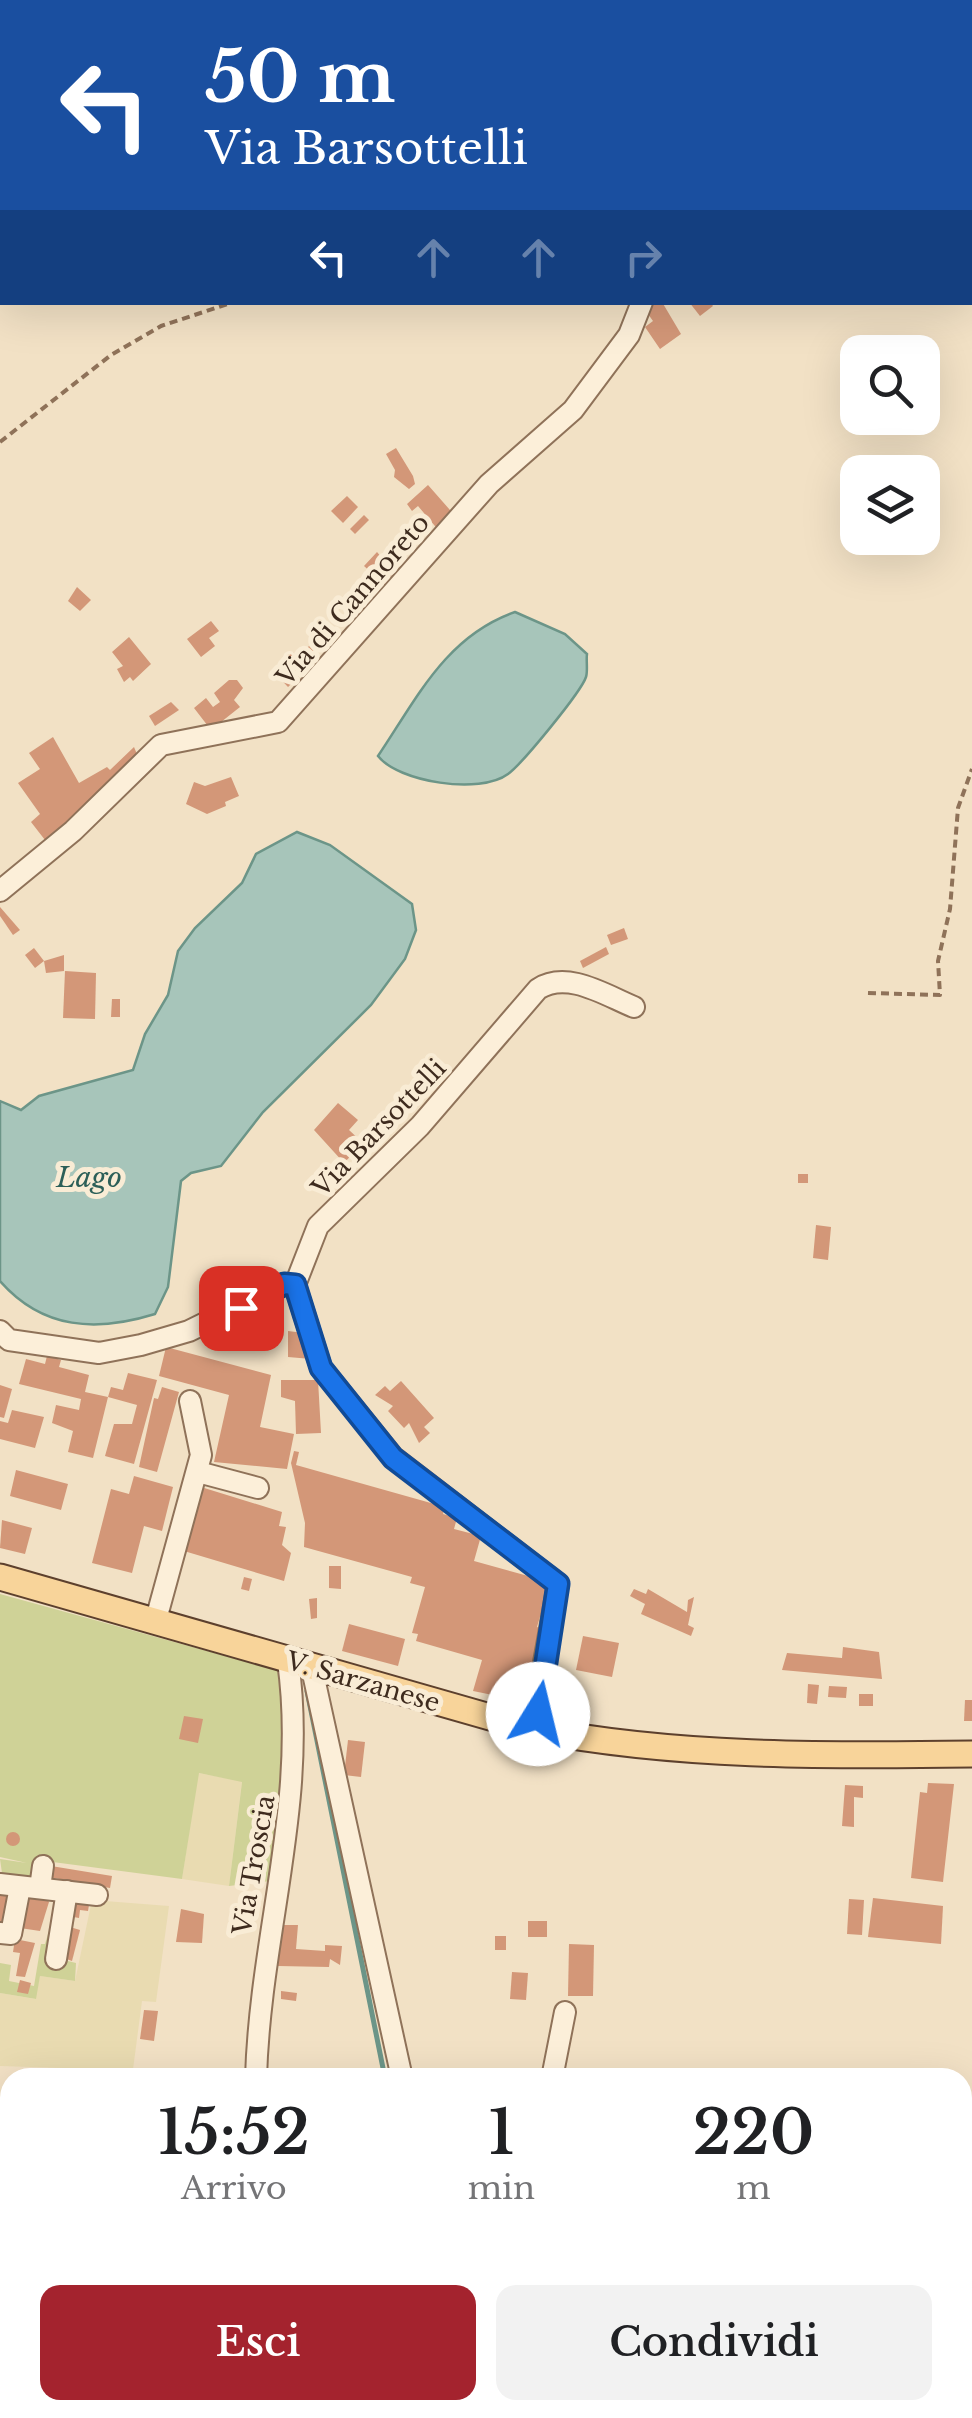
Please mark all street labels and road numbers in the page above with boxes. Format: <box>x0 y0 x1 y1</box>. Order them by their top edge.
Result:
street label: Via di Cannoreto <box>269 508 436 693</box>
street label: Via Barsottelli <box>305 1052 453 1204</box>
street label: V. Sarzanese <box>282 1645 443 1719</box>
street label: Via Troscia <box>226 1793 282 1938</box>

